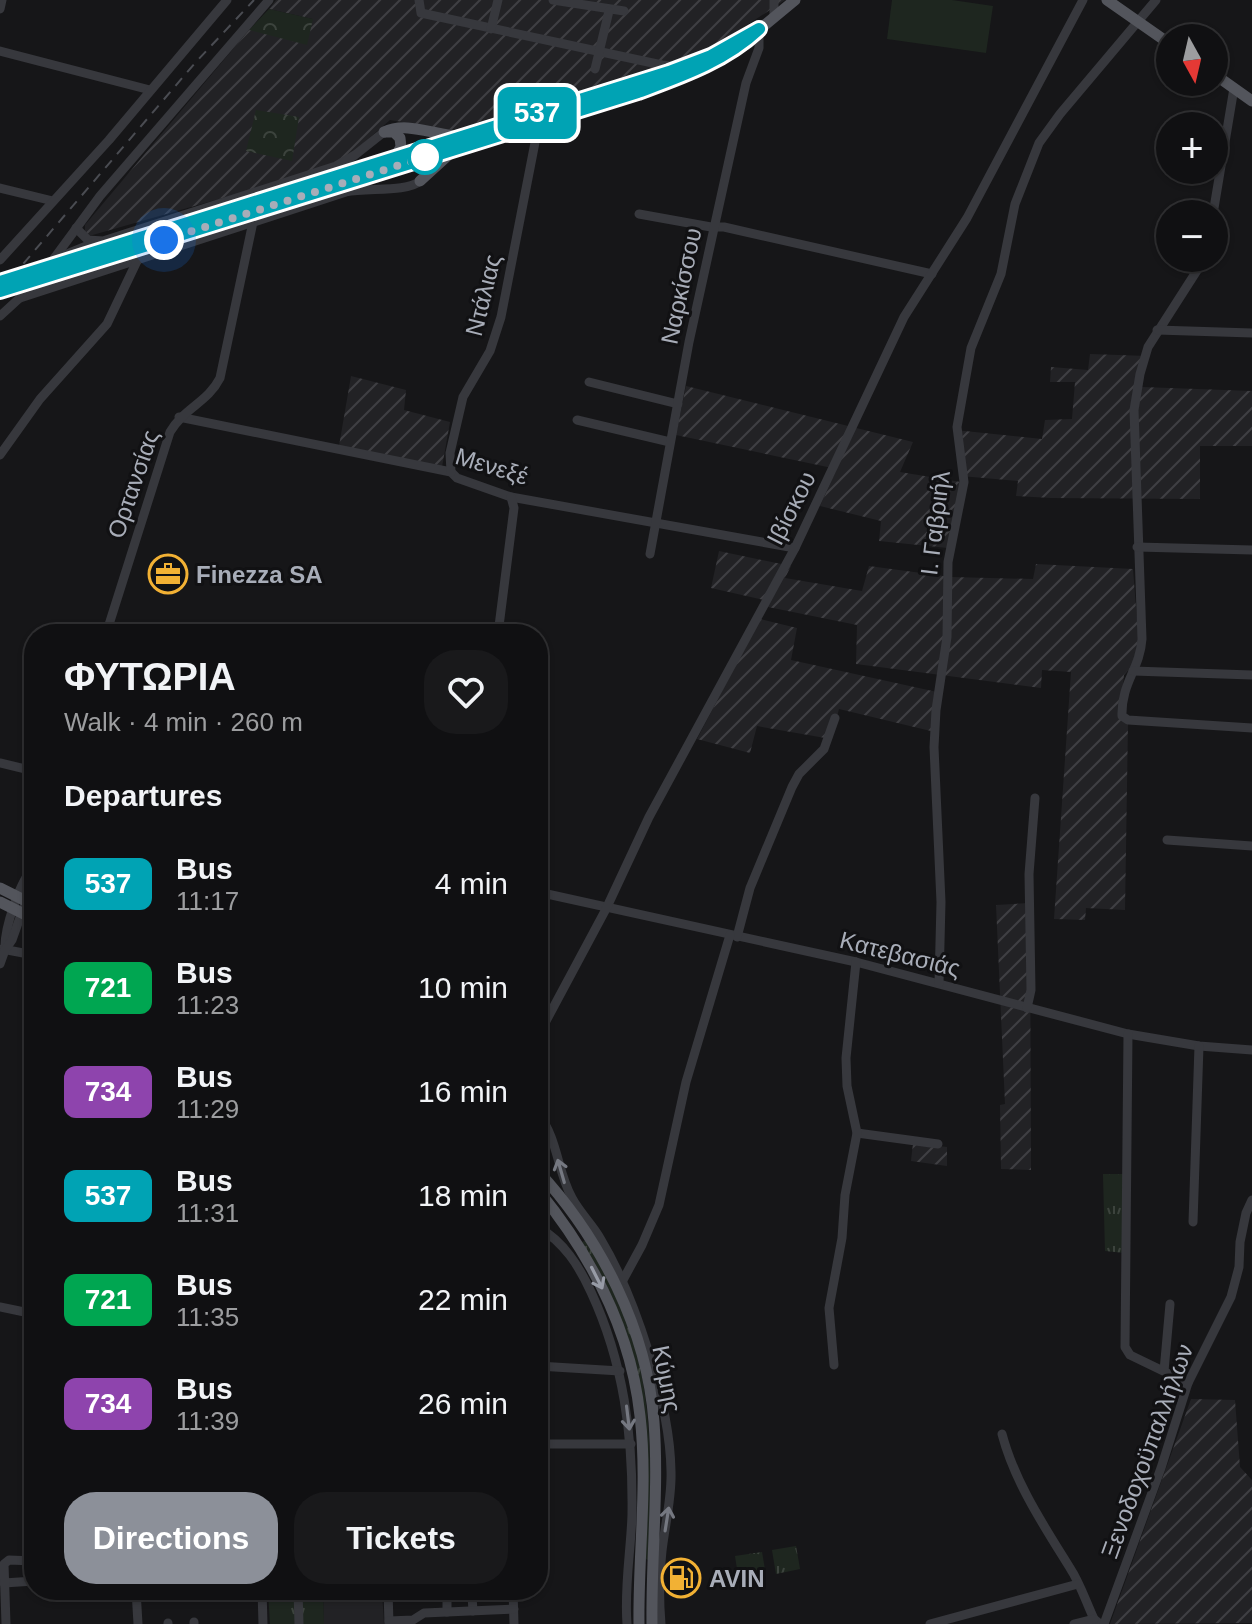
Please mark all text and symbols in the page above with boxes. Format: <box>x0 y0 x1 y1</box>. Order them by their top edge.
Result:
north arrow <box>1156 24 1228 96</box>
map controls <box>1156 24 1228 272</box>
line badge: 537 <box>491 87 583 139</box>
text: 537 <box>514 97 560 128</box>
button: + <box>1156 112 1228 184</box>
unlabelled marker <box>408 140 442 174</box>
button: − <box>1156 200 1228 272</box>
your location <box>144 220 184 260</box>
street label: Ναρκίσσου <box>655 225 707 347</box>
street label: Ντάλιας <box>460 251 506 339</box>
street label: Ορτανσίας <box>102 426 164 542</box>
street label: Μενεξέ <box>452 442 532 490</box>
street label: Ιβίσκου <box>761 467 821 549</box>
street label: Ι. Γαβριήλ <box>915 469 955 577</box>
office icon: Finezza SA <box>147 553 189 595</box>
place label: Finezza SA <box>196 561 323 588</box>
button: heart <box>424 650 508 734</box>
text: ΦΥΤΩΡΙΑ <box>64 656 236 698</box>
text: Walk · 4 min · 260 m <box>64 707 303 737</box>
text: Departures <box>64 779 222 812</box>
text: Bus <box>176 852 233 885</box>
text: 4 min <box>435 867 508 900</box>
text: 537 <box>85 868 131 899</box>
text: 11:17 <box>176 886 239 916</box>
street label: Κατεβασιάς <box>837 926 963 982</box>
text: Bus <box>176 956 233 989</box>
text: 10 min <box>418 971 508 1004</box>
text: 721 <box>85 972 131 1003</box>
text: 11:23 <box>176 990 239 1020</box>
text: Bus <box>176 1060 233 1093</box>
text: 16 min <box>418 1075 508 1108</box>
text: 734 <box>85 1076 131 1107</box>
text: 11:29 <box>176 1094 239 1124</box>
one-way arrow <box>552 1158 567 1184</box>
text: Bus <box>176 1164 233 1197</box>
text: 18 min <box>418 1179 508 1212</box>
text: 537 <box>85 1180 131 1211</box>
text: 11:31 <box>176 1198 239 1228</box>
one-way arrow <box>590 1265 606 1289</box>
text: Bus <box>176 1268 233 1301</box>
text: 22 min <box>418 1283 508 1316</box>
text: 721 <box>85 1284 131 1315</box>
text: 11:35 <box>176 1302 239 1332</box>
street label: Ξενοδοχοϋπαλλήλων <box>1096 1340 1198 1562</box>
street label: Κύμης <box>647 1343 687 1415</box>
text: Bus <box>176 1372 233 1405</box>
text: 26 min <box>418 1387 508 1420</box>
text: 734 <box>85 1388 131 1419</box>
one-way arrow <box>621 1405 636 1430</box>
text: 11:39 <box>176 1406 239 1436</box>
button: Directions <box>64 1492 278 1584</box>
button: Tickets <box>294 1492 508 1584</box>
one-way arrow <box>660 1506 675 1532</box>
fuel station icon: AVIN <box>660 1557 702 1599</box>
place label: AVIN <box>709 1565 765 1592</box>

